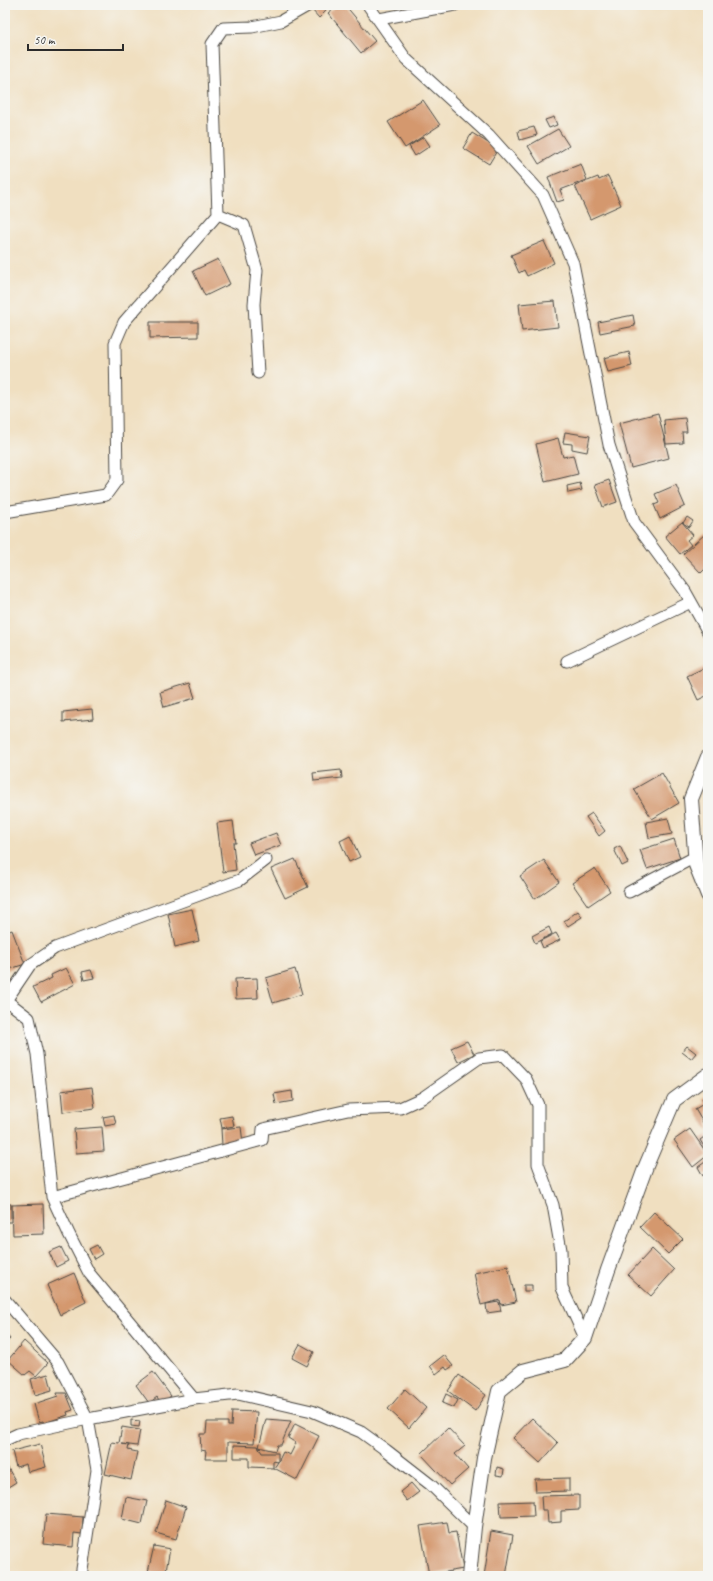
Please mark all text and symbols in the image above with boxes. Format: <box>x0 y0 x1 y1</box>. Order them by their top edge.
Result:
scale bar <box>28 26 123 52</box>
text: 50 m <box>34 32 56 48</box>

